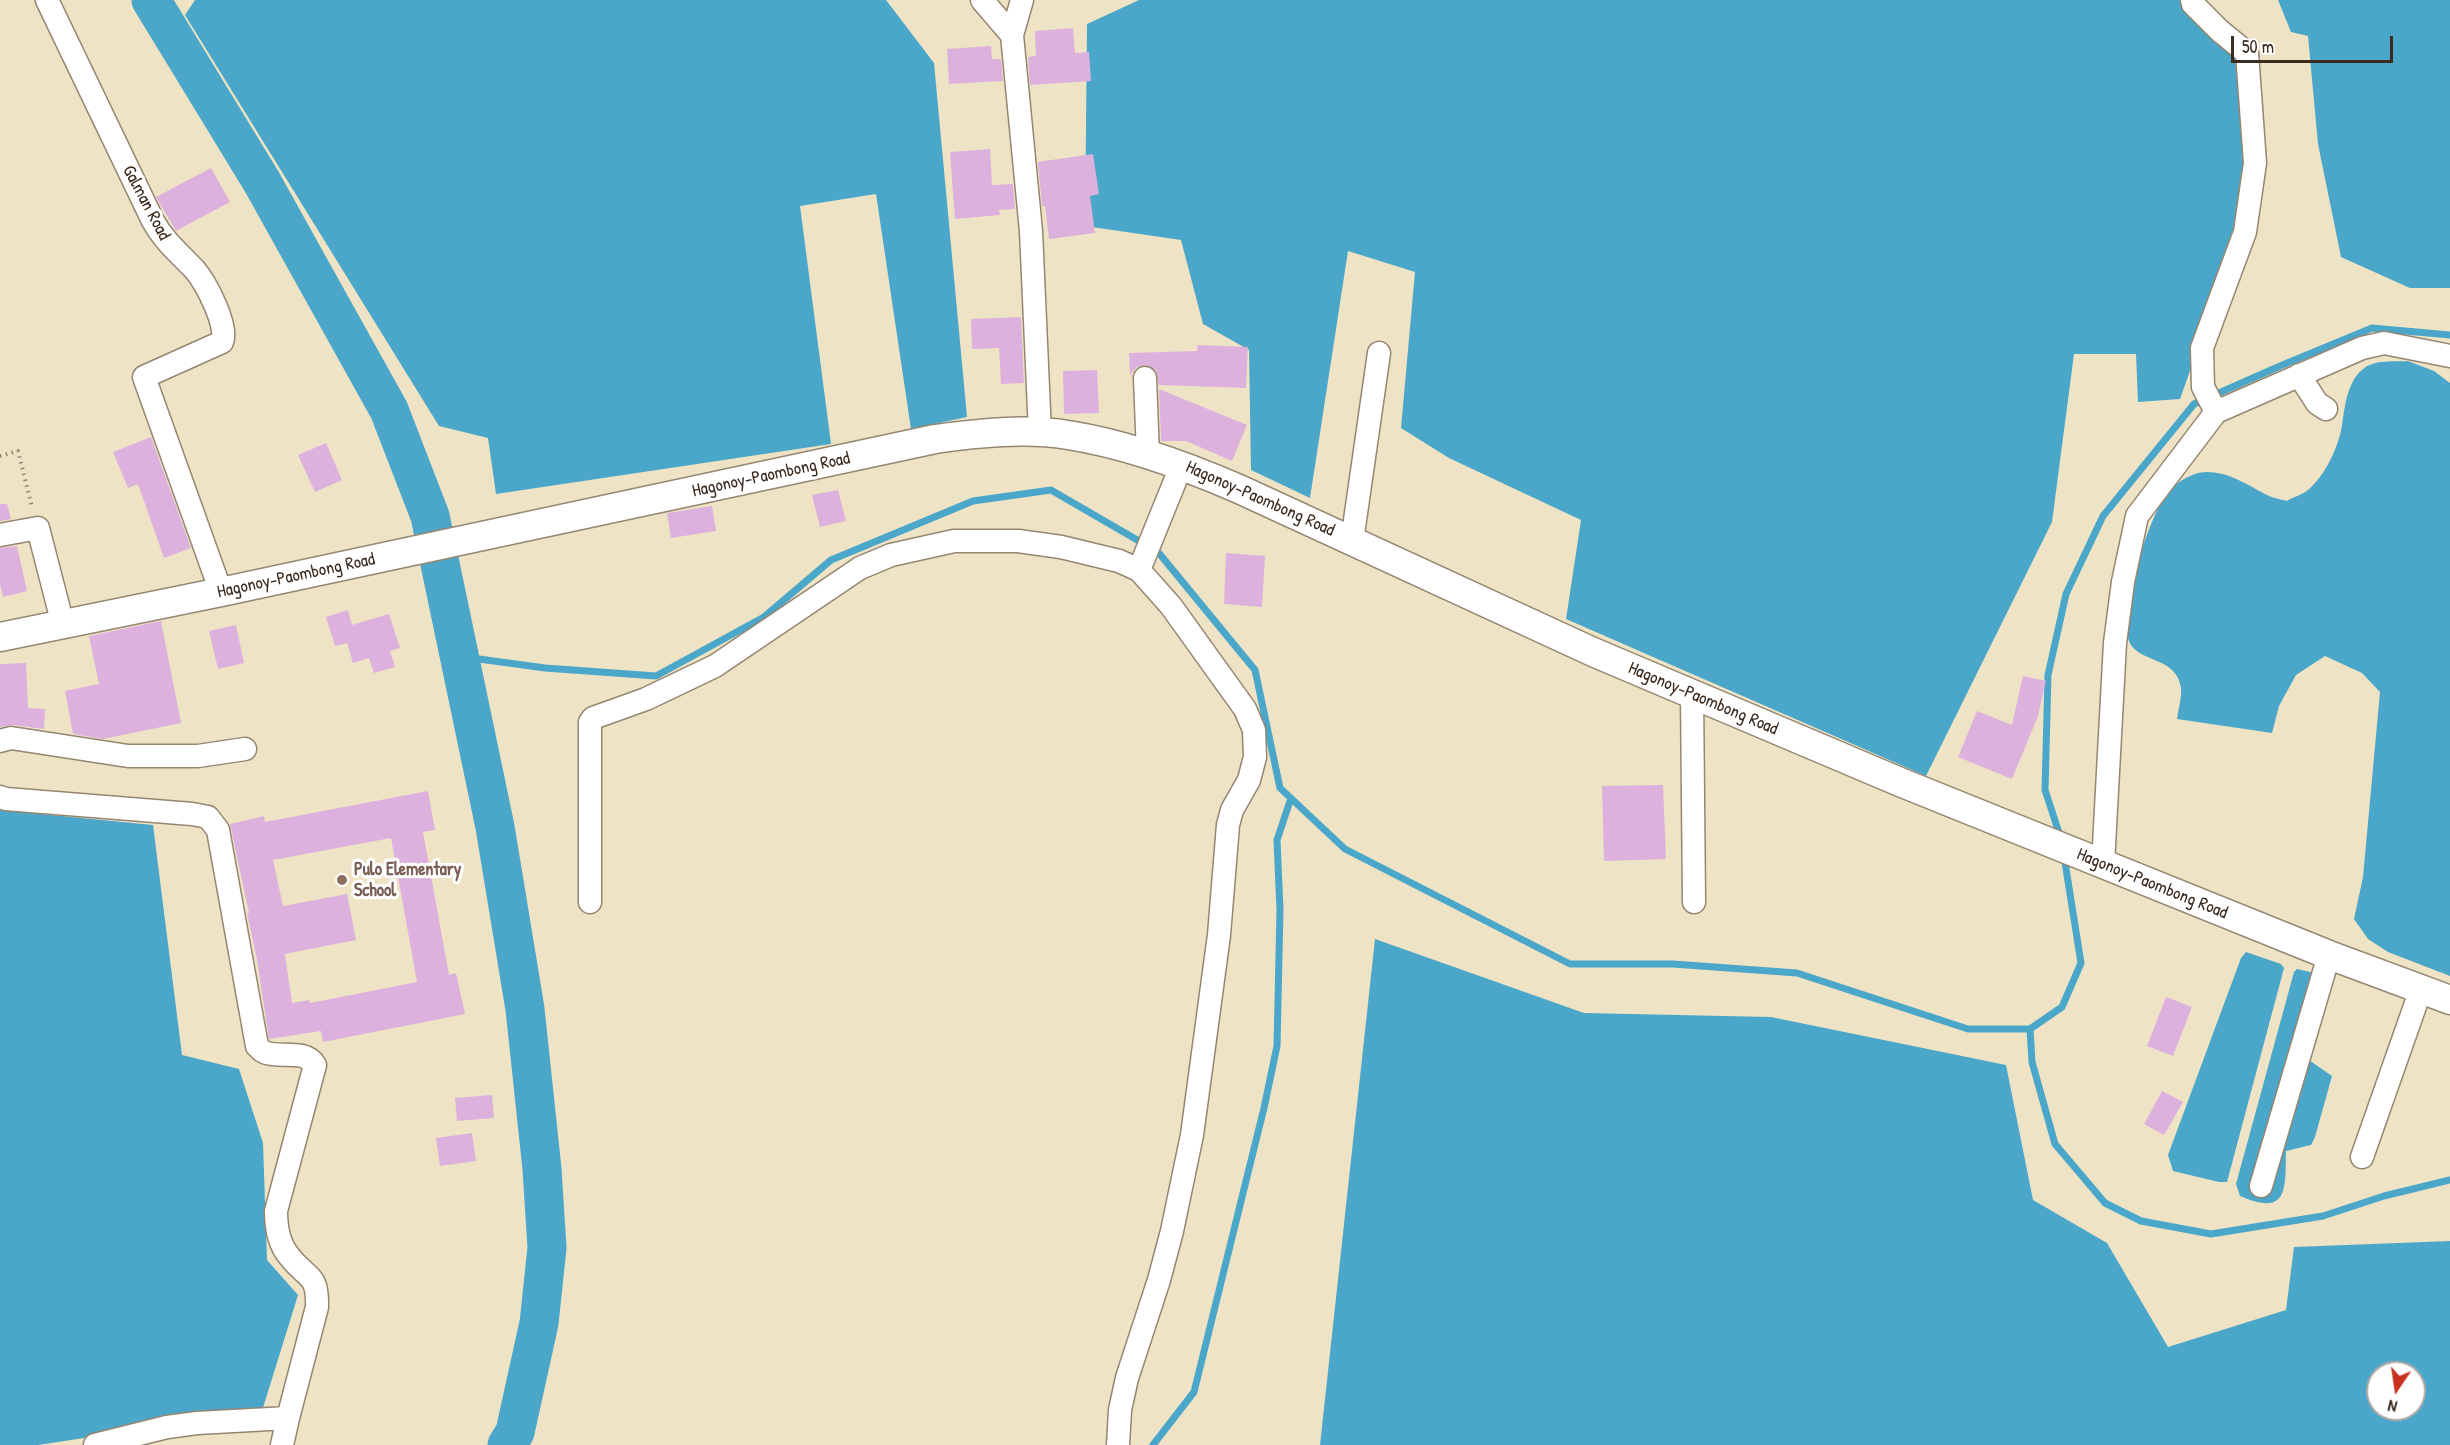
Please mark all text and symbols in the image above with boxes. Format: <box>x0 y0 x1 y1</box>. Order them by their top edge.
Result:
scale bar <box>2234 24 2396 62</box>
text: 50 m <box>2242 34 2274 59</box>
street label: Galman Road <box>117 162 175 244</box>
street label: Hagonoy-Paombong Road <box>690 448 852 502</box>
street label: Hagonoy-Paombong Road <box>1182 456 1338 542</box>
street label: Hagonoy-Paombong Road <box>215 549 377 603</box>
street label: Hagonoy-Paombong Road <box>1625 658 1781 740</box>
street label: Hagonoy-Paombong Road <box>2073 844 2231 924</box>
place label: Pulo Elementary School <box>354 859 461 902</box>
marker: Pulo Elementary School <box>335 873 349 887</box>
north arrow <box>2366 1361 2426 1421</box>
text: N <box>2386 1395 2399 1418</box>

